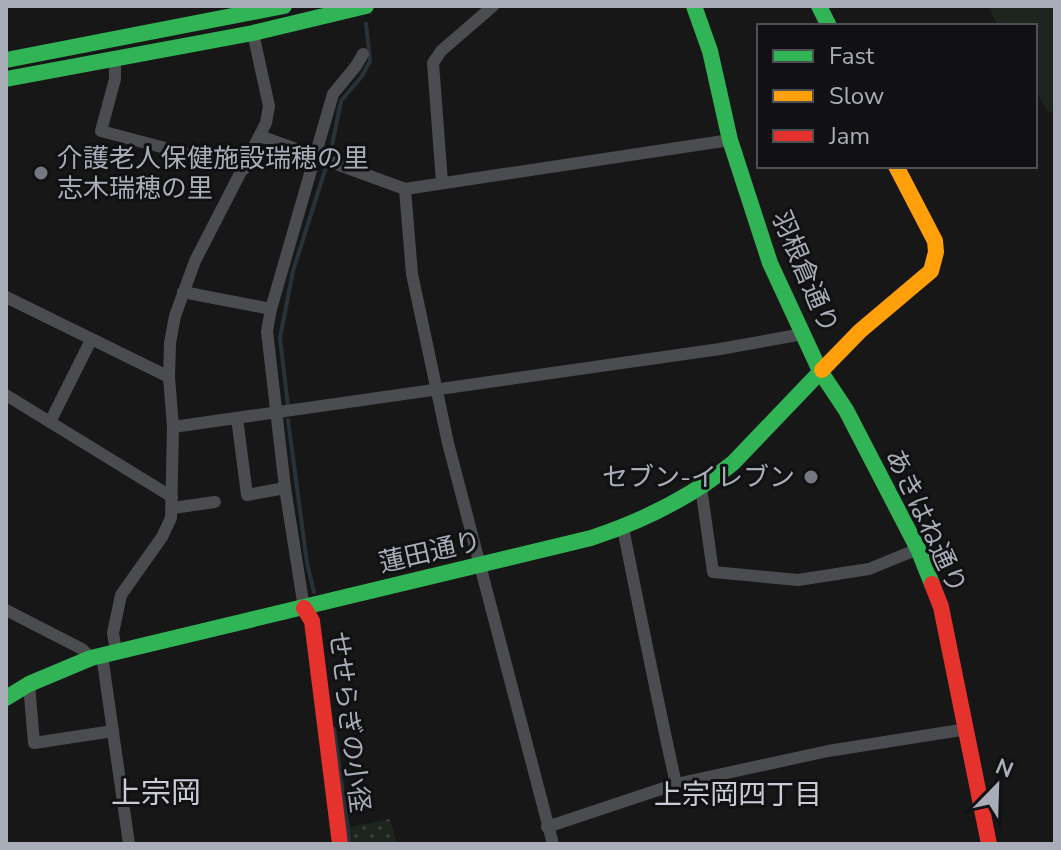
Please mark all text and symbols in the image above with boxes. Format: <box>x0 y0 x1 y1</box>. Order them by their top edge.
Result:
legend <box>757 24 1037 168</box>
text: Fast <box>829 40 875 72</box>
text: Slow <box>829 80 884 112</box>
text: Jam <box>828 120 870 152</box>
place label: 介護老人保健施設瑞穂の里 志木瑞穂の里 <box>57 141 369 206</box>
marker: 介護老人保健施設瑞穂の里 志木瑞穂の里 <box>32 164 50 182</box>
street label: 羽根倉通り <box>763 205 847 339</box>
street label: あきはね通り <box>877 443 975 599</box>
place label: セブン-イレブン <box>602 460 795 495</box>
marker: セブン-イレブン <box>802 468 820 486</box>
street label: 蓮田通り <box>375 523 485 581</box>
street label: せせらぎの小径 <box>321 630 377 814</box>
north arrow <box>957 746 1037 826</box>
text: N <box>991 751 1018 786</box>
district label: 上宗岡 <box>111 773 201 814</box>
district label: 上宗岡四丁目 <box>654 776 822 814</box>

